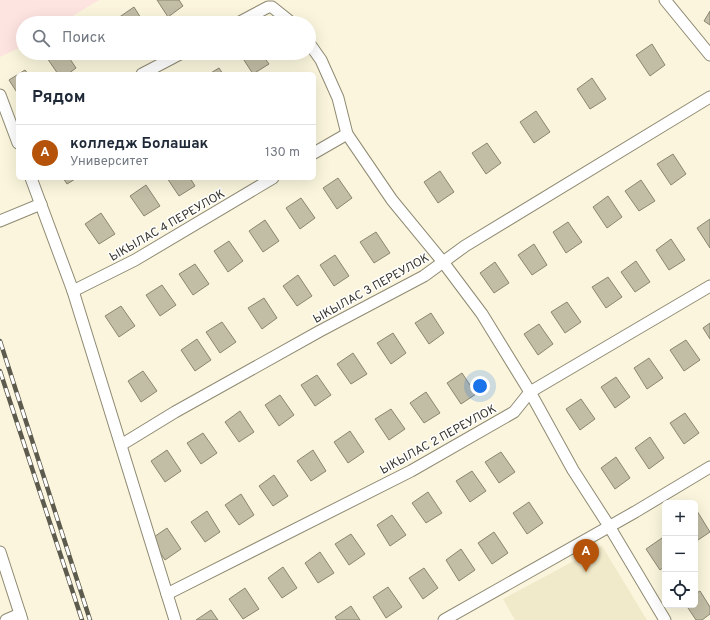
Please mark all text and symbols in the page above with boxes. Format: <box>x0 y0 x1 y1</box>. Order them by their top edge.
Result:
search box <box>16 16 316 60</box>
icon: search <box>30 27 52 49</box>
text: Поиск <box>62 29 106 48</box>
text: Рядом <box>32 87 85 109</box>
text: колледж Болашак <box>70 135 208 154</box>
text: A <box>40 145 50 161</box>
text: 130 m <box>265 145 300 161</box>
text: Университет <box>70 154 148 170</box>
street label: ЫКЫЛАС 4 ПЕРЕУЛОК <box>107 186 228 265</box>
street label: ЫКЫЛАС 3 ПЕРЕУЛОК <box>311 250 433 328</box>
your location <box>470 376 490 396</box>
street label: ЫКЫЛАС 2 ПЕРЕУЛОК <box>377 401 500 479</box>
map controls <box>662 500 698 608</box>
button: + <box>662 500 698 536</box>
button: − <box>662 536 698 572</box>
pin: A <box>573 539 599 572</box>
button: locate <box>662 572 698 608</box>

